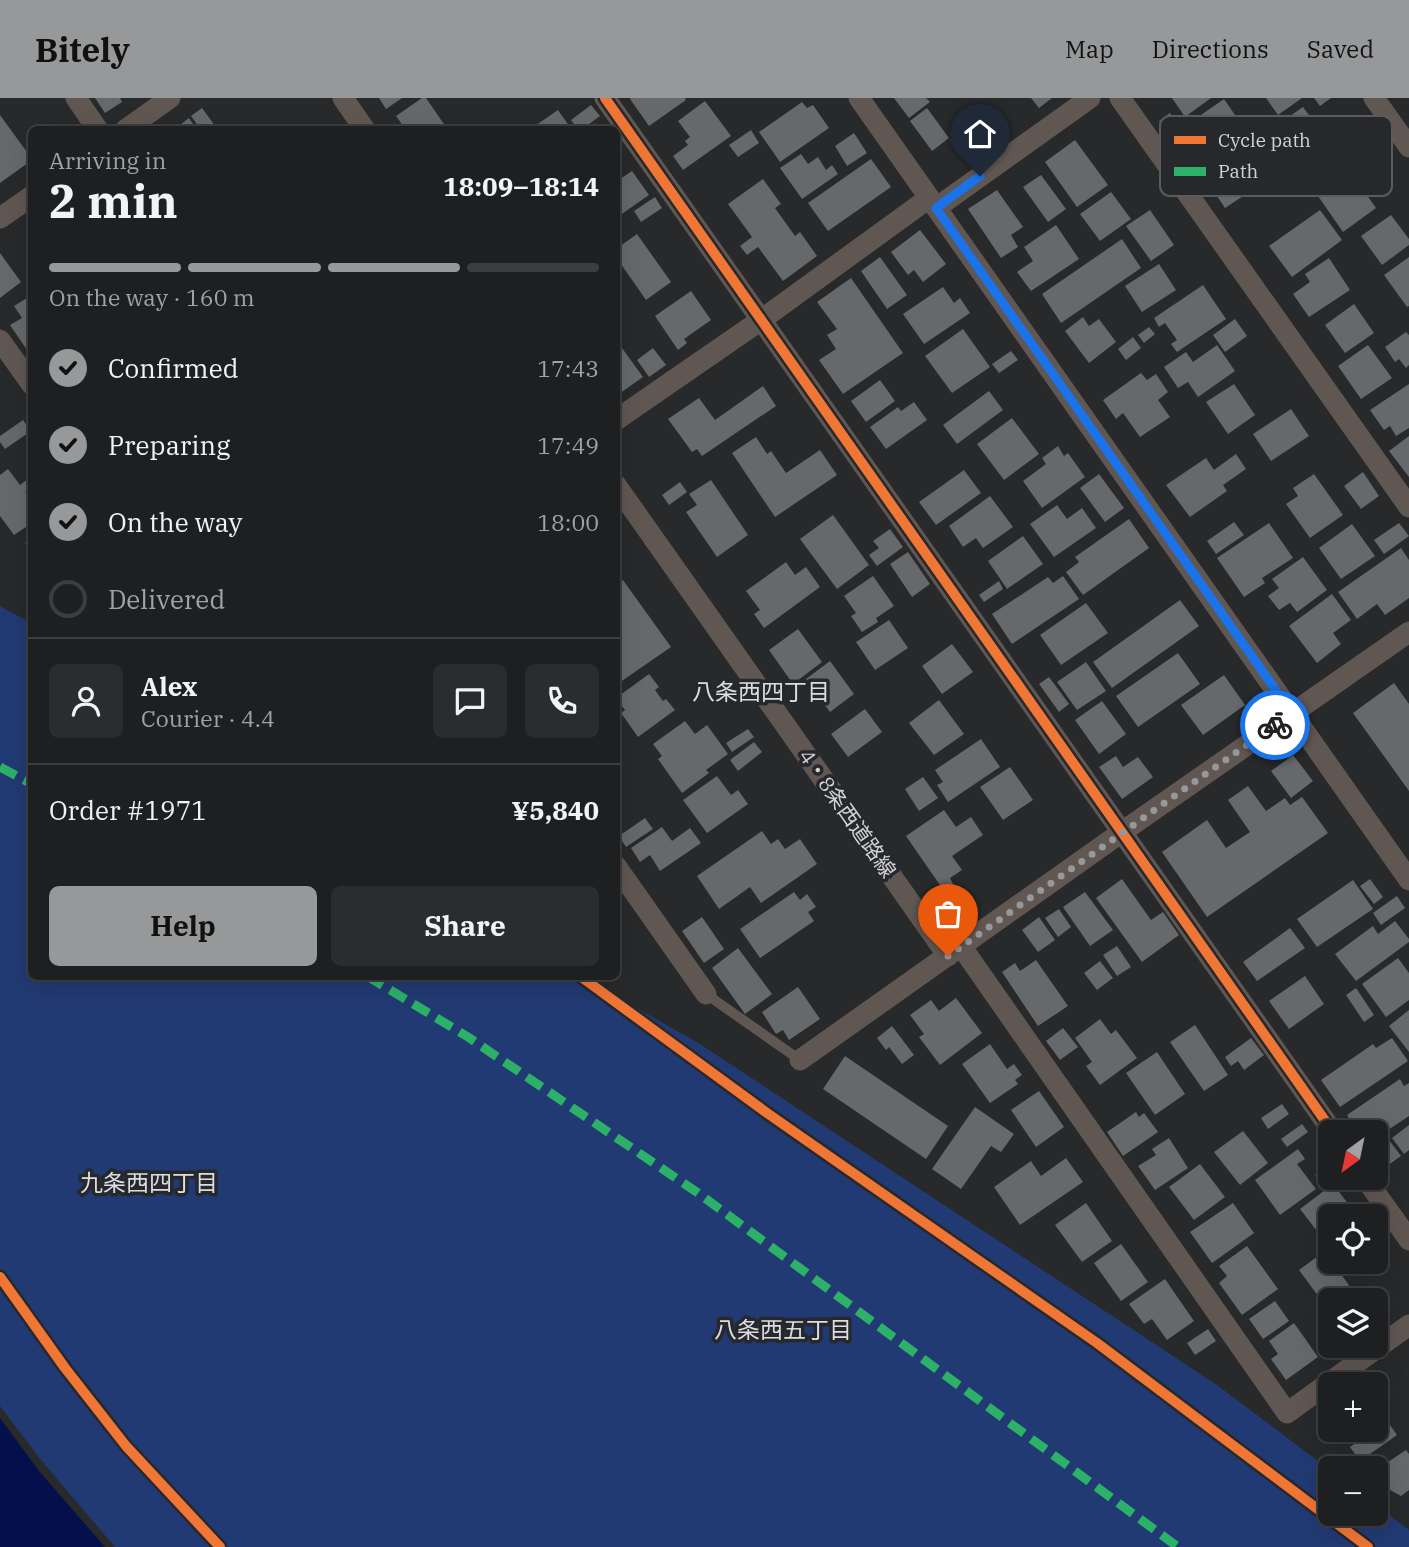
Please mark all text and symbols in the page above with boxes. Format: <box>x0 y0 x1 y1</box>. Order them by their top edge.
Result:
text: Bitely <box>35 28 130 71</box>
text: Map <box>1065 33 1114 65</box>
text: Directions <box>1152 33 1269 65</box>
text: Saved <box>1307 33 1374 65</box>
pin <box>950 104 1010 176</box>
icon: home <box>961 115 999 153</box>
legend <box>1160 116 1392 196</box>
text: Cycle path <box>1218 128 1311 152</box>
text: Arriving in <box>49 145 166 175</box>
text: Path <box>1218 159 1258 183</box>
text: 18:09–18:14 <box>443 169 599 203</box>
text: 2 min <box>49 171 178 231</box>
text: On the way · 160 m <box>49 282 255 312</box>
icon: check <box>49 349 87 387</box>
text: Confirmed <box>108 351 239 385</box>
text: 17:43 <box>537 353 599 383</box>
icon: check <box>49 426 87 464</box>
text: Preparing <box>108 428 230 462</box>
text: 17:49 <box>537 430 599 460</box>
icon: check <box>49 503 87 541</box>
text: On the way <box>108 505 242 539</box>
text: 18:00 <box>537 507 599 537</box>
text: Delivered <box>108 582 225 616</box>
button: person <box>49 664 123 738</box>
button: chat <box>433 664 507 738</box>
button: phone <box>525 664 599 738</box>
text: Alex <box>141 669 197 703</box>
district label: 八条西四丁目 <box>692 676 830 706</box>
courier <box>1240 690 1310 760</box>
text: Courier · 4.4 <box>141 703 275 733</box>
icon: bike <box>1256 706 1294 744</box>
street label: 4・8条西道路線 <box>793 743 903 883</box>
text: Order #1971 <box>49 793 207 827</box>
text: ¥5,840 <box>512 793 599 827</box>
pin <box>918 884 978 956</box>
button: Help <box>49 886 317 966</box>
button: Share <box>331 886 599 966</box>
icon: bag <box>929 895 967 933</box>
north arrow <box>1318 1120 1388 1190</box>
map controls <box>1318 1120 1388 1526</box>
district label: 九条西四丁目 <box>80 1167 218 1197</box>
button: locate <box>1318 1204 1388 1274</box>
button: layers <box>1318 1288 1388 1358</box>
district label: 八条西五丁目 <box>714 1314 852 1344</box>
button: + <box>1318 1372 1388 1442</box>
button: − <box>1318 1456 1388 1526</box>

